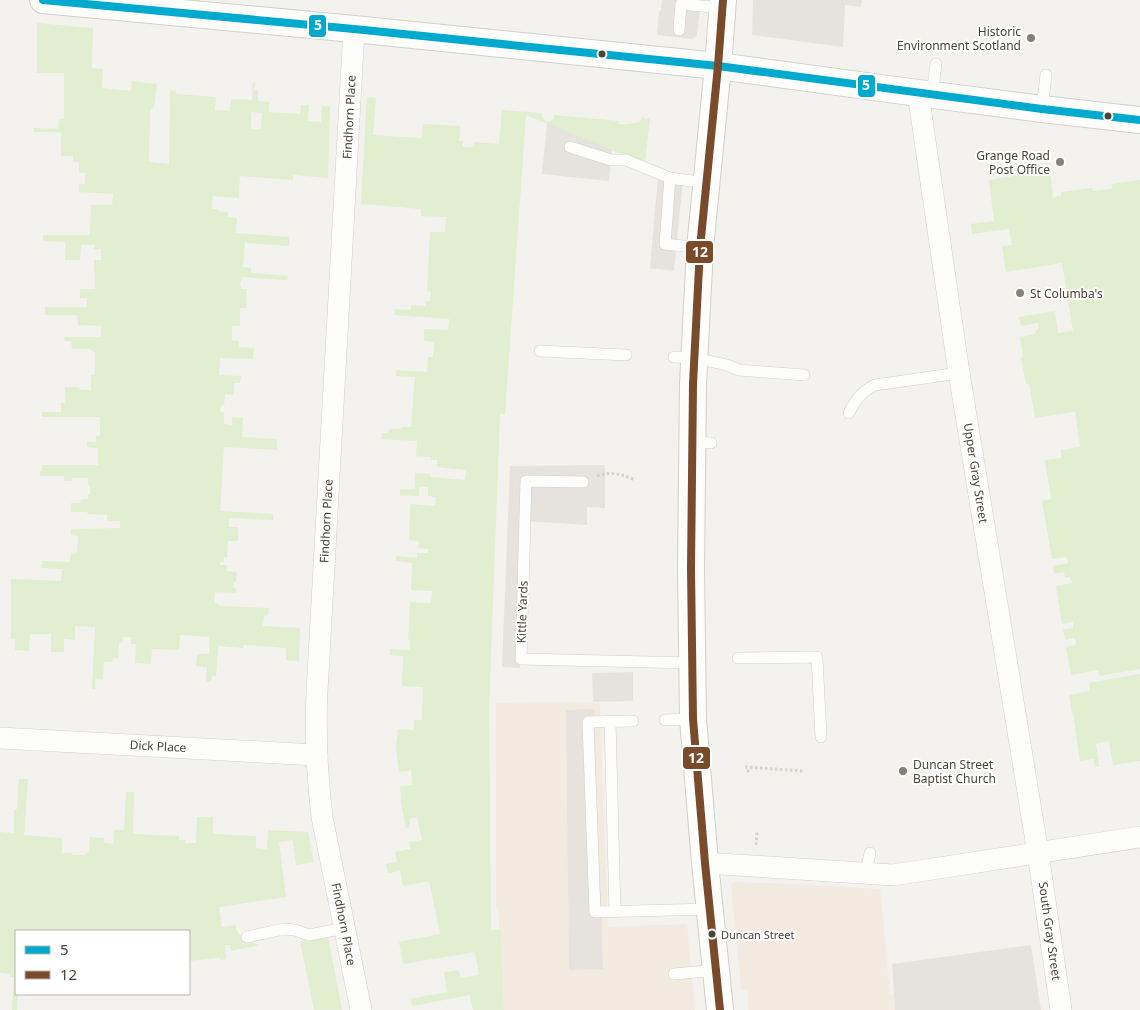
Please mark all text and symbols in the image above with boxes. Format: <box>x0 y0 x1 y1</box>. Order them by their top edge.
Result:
line badge: 5 <box>308 14 327 38</box>
text: 5 <box>314 15 322 34</box>
place label: Historic Environment Scotland <box>897 23 1021 54</box>
marker: Historic Environment Scotland <box>1025 32 1037 44</box>
unlabelled marker <box>597 49 607 59</box>
street label: Findhorn Place <box>338 74 360 159</box>
line badge: 5 <box>857 74 876 98</box>
text: 5 <box>862 75 870 94</box>
unlabelled marker <box>1103 111 1113 121</box>
place label: Grange Road Post Office <box>976 147 1050 178</box>
marker: Grange Road Post Office <box>1054 156 1066 168</box>
line badge: 12 <box>685 240 714 264</box>
text: 12 <box>692 242 708 261</box>
place label: St Columba's <box>1030 285 1103 302</box>
marker: St Columba's <box>1014 287 1026 299</box>
street label: Upper Gray Street <box>960 422 992 525</box>
street label: Findhorn Place <box>315 478 337 563</box>
street label: Kittle Yards <box>512 580 532 644</box>
street label: Dick Place <box>129 736 187 756</box>
line badge: 12 <box>682 746 711 770</box>
text: 12 <box>688 748 704 767</box>
place label: Duncan Street Baptist Church <box>913 756 996 787</box>
marker: Duncan Street Baptist Church <box>897 765 909 777</box>
street label: Findhorn Place <box>328 881 360 967</box>
street label: South Gray Street <box>1035 881 1065 982</box>
place label: Duncan Street <box>721 927 794 942</box>
marker: Duncan Street <box>707 929 717 939</box>
legend <box>15 930 190 995</box>
text: 5 <box>60 939 69 959</box>
text: 12 <box>60 964 77 984</box>

